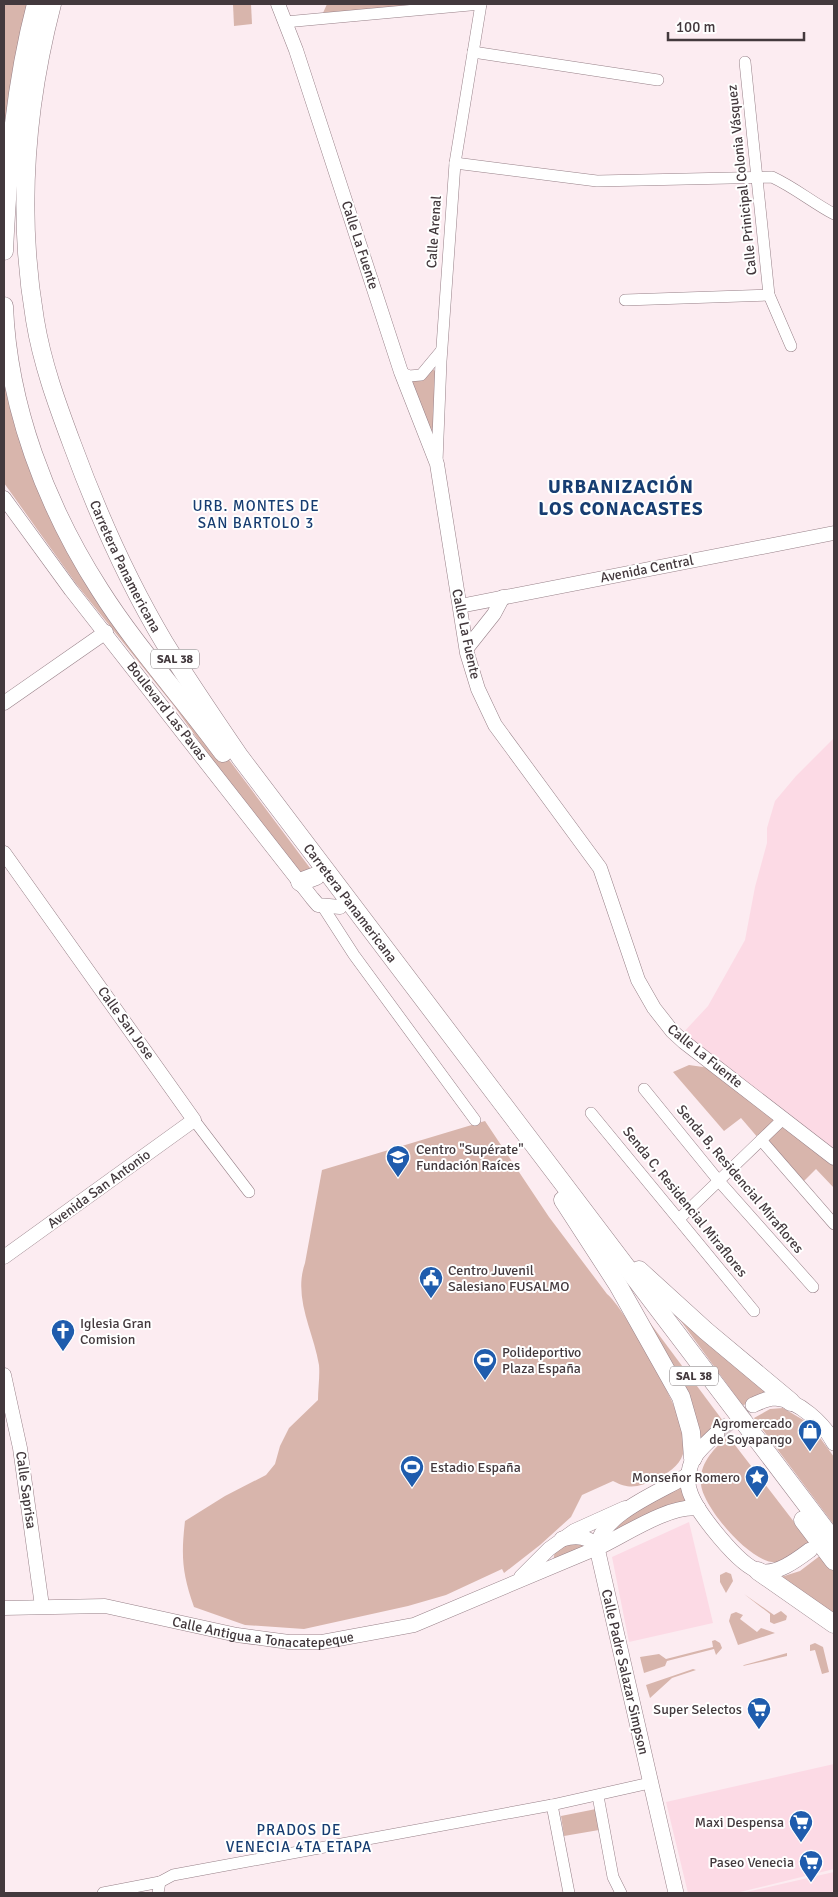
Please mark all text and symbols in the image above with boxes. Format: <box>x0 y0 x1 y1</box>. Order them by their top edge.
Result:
scale bar <box>668 10 804 42</box>
text: 100 m <box>676 18 716 36</box>
street label: Calle Prinicipal Colonia Vásquez <box>724 84 760 276</box>
street label: Calle Arenal <box>423 195 445 269</box>
street label: Calle La Fuente <box>338 199 382 291</box>
district label: URBANIZACIÓN LOS CONACASTES <box>538 475 704 521</box>
district label: URB. MONTES DE SAN BARTOLO 3 <box>192 497 320 532</box>
street label: Carretera Panamericana <box>86 498 165 635</box>
street label: Avenida Central <box>599 552 695 586</box>
street label: Calle La Fuente <box>448 587 484 681</box>
road number: SAL 38 <box>151 650 199 669</box>
street label: Boulevard Las Pavas <box>123 658 211 764</box>
street label: Carretera Panamericana <box>300 840 401 966</box>
street label: Calle San Jose <box>94 983 158 1063</box>
street label: Calle La Fuente <box>664 1021 746 1091</box>
street label: Senda B, Residencial Miraflores <box>673 1101 807 1257</box>
street label: Senda C, Residencial Miraflores <box>619 1123 751 1281</box>
place label: Centro "Supérate" Fundación Raíces <box>416 1141 524 1174</box>
school or university icon: Centro "Supérate" Fundación Raíces <box>385 1144 411 1178</box>
street label: Avenida San Antonio <box>44 1146 154 1232</box>
place label: Centro Juvenil Salesiano FUSALMO <box>448 1262 570 1295</box>
public building icon: Centro Juvenil Salesiano FUSALMO <box>418 1265 444 1299</box>
place label: Iglesia Gran Comision <box>80 1315 151 1348</box>
church icon: Iglesia Gran Comision <box>50 1318 76 1352</box>
place label: Polideportivo Plaza España <box>502 1344 581 1377</box>
sports icon: Polideportivo Plaza España <box>472 1347 498 1381</box>
road number: SAL 38 <box>670 1366 718 1385</box>
place label: Agromercado de Soyapango <box>709 1415 792 1448</box>
shop icon: Agromercado de Soyapango <box>797 1418 823 1452</box>
street label: Calle Saprisa <box>12 1450 40 1530</box>
sports icon: Estadio España <box>399 1454 425 1488</box>
place label: Estadio España <box>430 1459 521 1476</box>
place icon: Monseñor Romero <box>744 1464 770 1498</box>
place label: Monseñor Romero <box>632 1469 740 1486</box>
street label: Calle Padre Salazar Simpson <box>598 1588 652 1756</box>
street label: Calle Antigua a Tonacatepeque <box>171 1613 355 1651</box>
supermarket icon: Super Selectos <box>746 1696 772 1730</box>
place label: Super Selectos <box>653 1701 742 1718</box>
supermarket icon: Maxi Despensa <box>788 1809 814 1843</box>
place label: Maxi Despensa <box>695 1814 784 1831</box>
district label: PRADOS DE VENECIA 4TA ETAPA <box>226 1821 372 1856</box>
supermarket icon: Paseo Venecia <box>798 1849 824 1883</box>
place label: Paseo Venecia <box>709 1854 794 1871</box>

